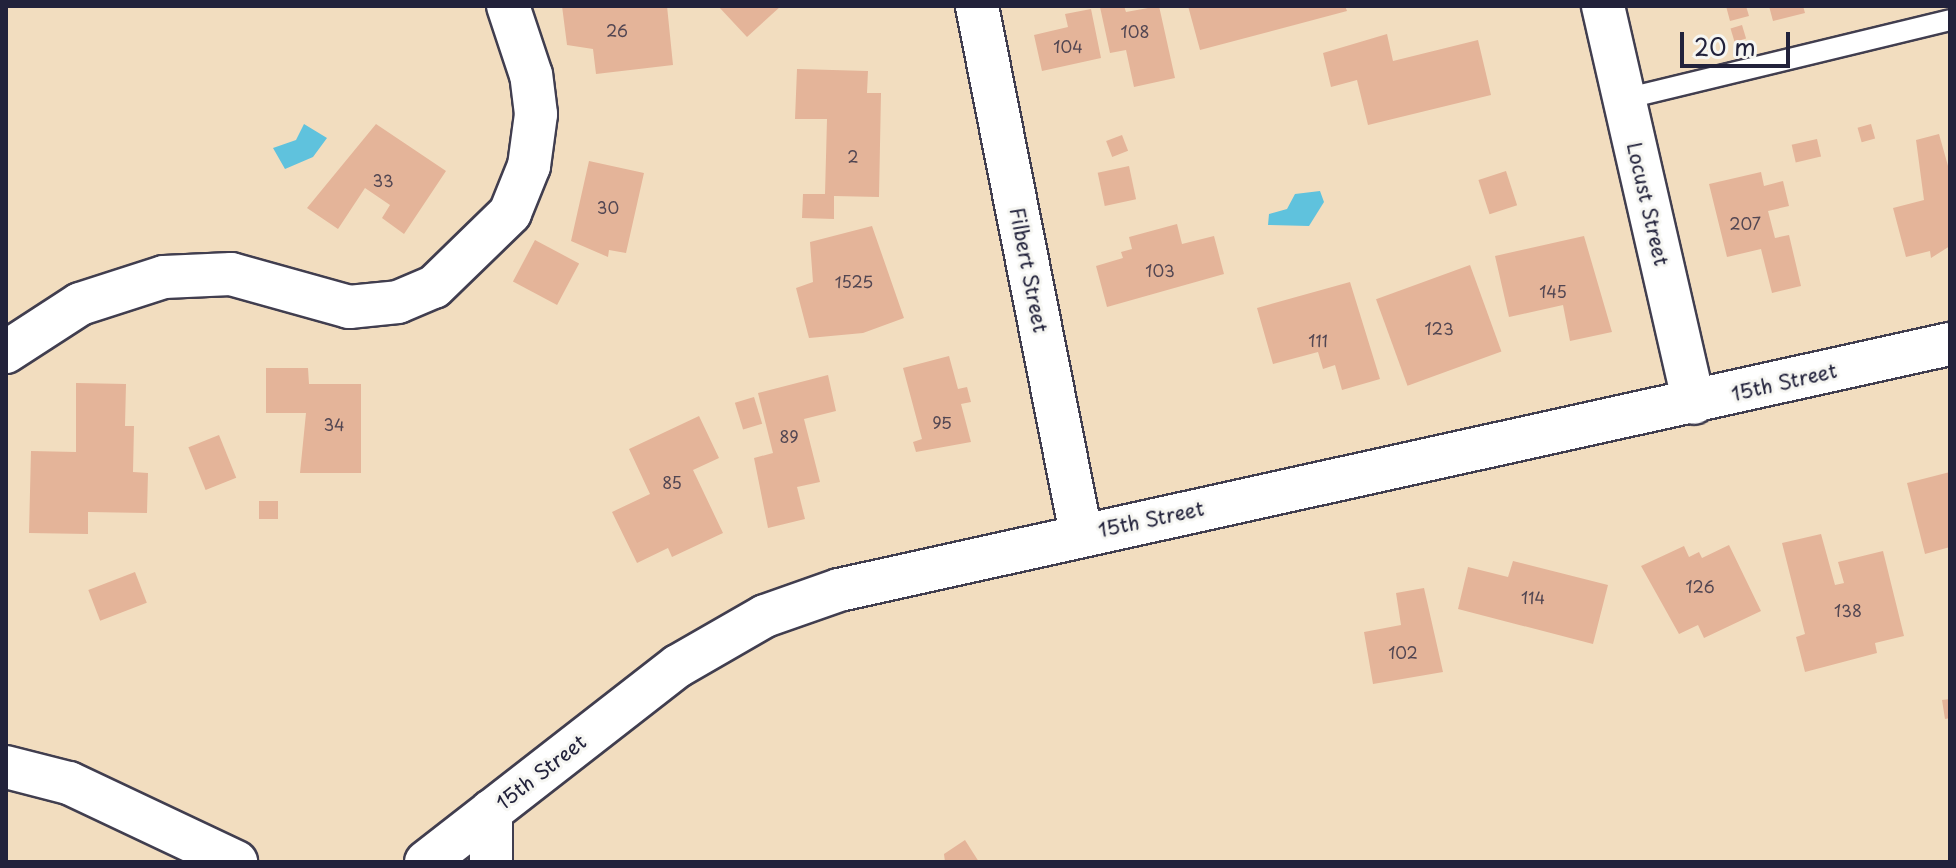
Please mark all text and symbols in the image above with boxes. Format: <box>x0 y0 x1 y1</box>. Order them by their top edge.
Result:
scale bar <box>1684 16 1794 66</box>
house number: 26 <box>606 20 628 40</box>
house number: 108 <box>1121 21 1149 41</box>
text: 20 m <box>1694 28 1756 64</box>
house number: 104 <box>1053 36 1083 56</box>
street label: Locust Street <box>1622 140 1674 268</box>
house number: 2 <box>847 146 859 166</box>
house number: 33 <box>372 170 394 190</box>
house number: 30 <box>597 197 619 217</box>
street label: Filbert Street <box>1005 205 1053 335</box>
house number: 207 <box>1729 213 1761 233</box>
house number: 103 <box>1145 260 1175 280</box>
house number: 1525 <box>835 271 873 291</box>
house number: 145 <box>1539 281 1567 301</box>
house number: 123 <box>1424 318 1454 338</box>
house number: 111 <box>1308 330 1328 350</box>
street label: 15th Street <box>1729 358 1839 406</box>
house number: 95 <box>932 412 952 432</box>
house number: 34 <box>323 414 345 434</box>
house number: 89 <box>779 426 799 446</box>
house number: 85 <box>662 472 682 492</box>
street label: 15th Street <box>1096 496 1206 542</box>
house number: 126 <box>1685 576 1715 596</box>
house number: 114 <box>1521 587 1545 607</box>
house number: 138 <box>1834 600 1862 620</box>
house number: 102 <box>1388 642 1418 662</box>
street label: 15th Street <box>491 729 591 815</box>

